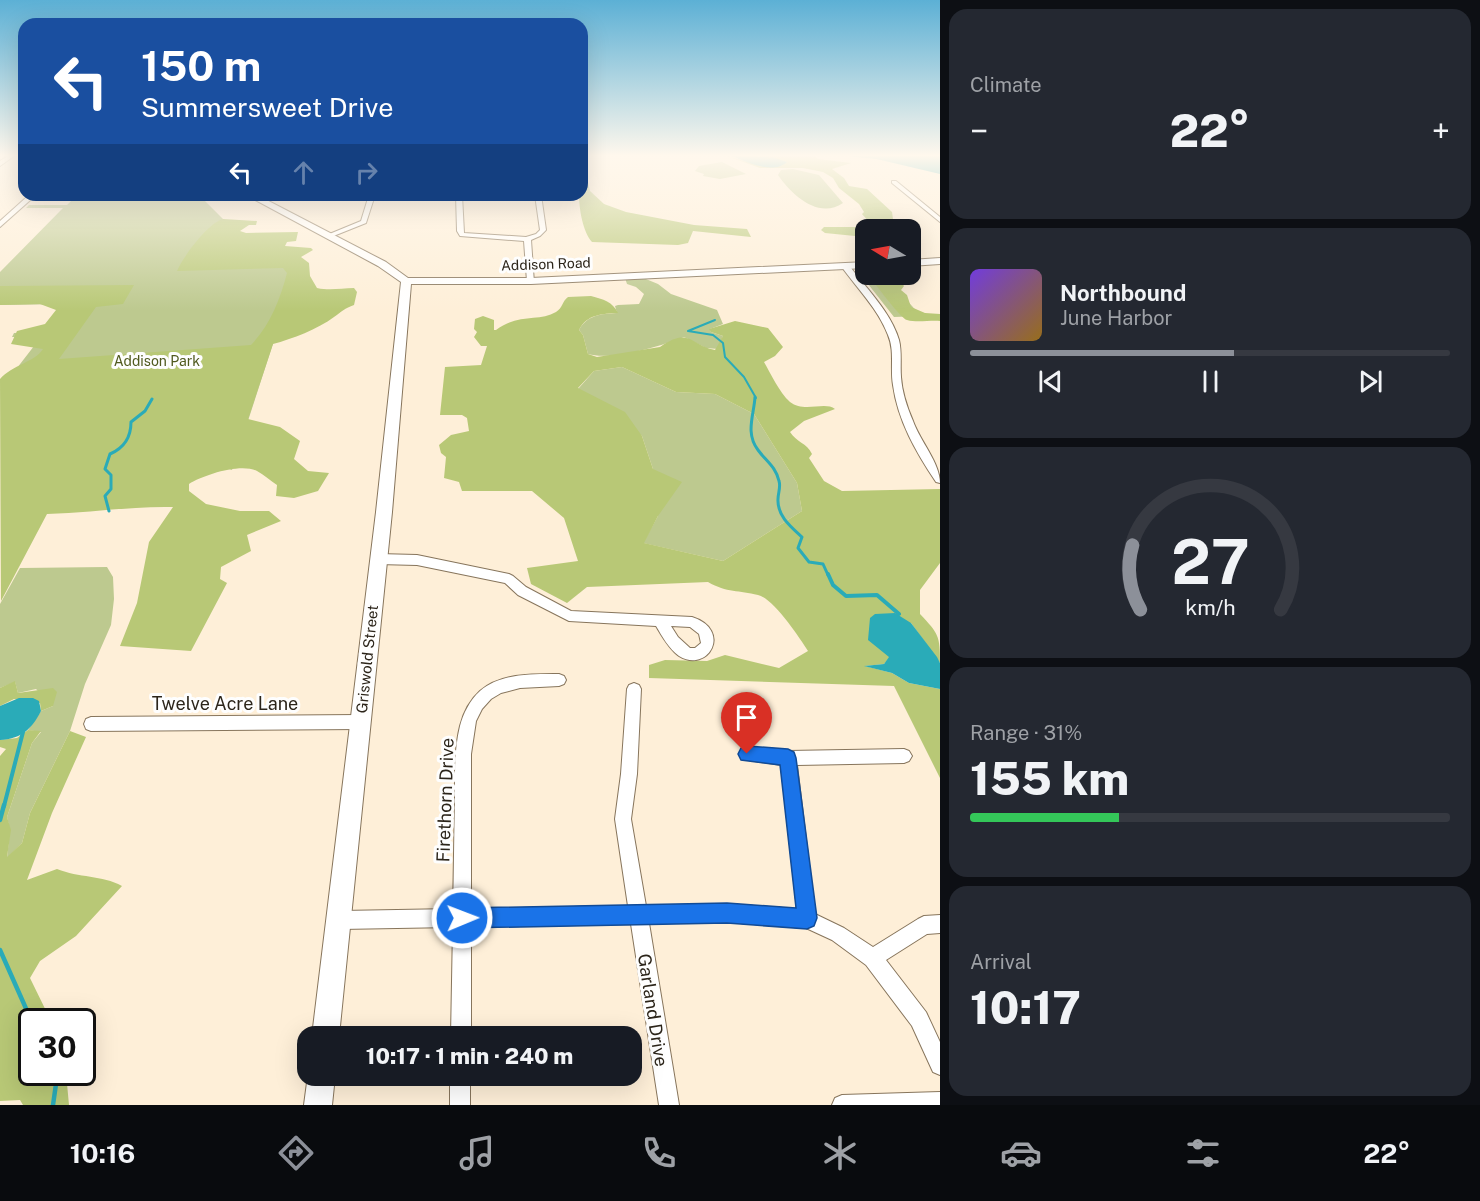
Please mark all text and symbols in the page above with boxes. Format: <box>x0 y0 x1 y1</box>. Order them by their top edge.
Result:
text: 150 m <box>141 41 261 90</box>
icon: left <box>42 42 120 120</box>
text: Climate <box>970 73 1042 97</box>
text: Summersweet Drive <box>141 91 393 123</box>
text: 22° <box>1170 104 1250 157</box>
text: − <box>970 112 988 150</box>
text: + <box>1432 112 1450 150</box>
icon: left <box>224 156 257 189</box>
icon: ahead <box>287 156 320 189</box>
icon: right <box>350 156 383 189</box>
north arrow <box>855 219 921 285</box>
map controls <box>855 219 921 285</box>
street label: Addison Road <box>501 254 591 274</box>
text: Northbound <box>1060 280 1186 306</box>
text: June Harbor <box>1060 306 1172 330</box>
park label: Addison Park <box>114 353 200 369</box>
icon: previous <box>1034 365 1067 398</box>
icon: pause <box>1194 365 1227 398</box>
icon: next <box>1354 365 1387 398</box>
text: 27 <box>1171 525 1249 598</box>
text: km/h <box>1185 595 1235 620</box>
street label: Griswold Street <box>353 604 381 714</box>
pin <box>721 692 772 754</box>
street label: Twelve Acre Lane <box>152 693 298 714</box>
icon: arrive <box>730 701 763 734</box>
text: Range · 31% <box>970 721 1082 745</box>
street label: Firethorn Drive <box>432 737 458 863</box>
text: 155 km <box>970 752 1129 805</box>
position arrow <box>430 886 494 950</box>
text: Arrival <box>970 950 1032 974</box>
street label: Garland Drive <box>634 952 672 1068</box>
text: 10:17 <box>970 981 1081 1034</box>
speed limit sign: 30 <box>18 1008 96 1086</box>
text: 10:17 · 1 min · 240 m <box>366 1043 573 1069</box>
icon: directions <box>275 1132 317 1174</box>
icon: music <box>456 1132 498 1174</box>
icon: phone <box>638 1132 680 1174</box>
icon: climate <box>819 1132 861 1174</box>
icon: car <box>1000 1132 1042 1174</box>
icon: filters <box>1182 1132 1224 1174</box>
text: 10:16 <box>70 1137 135 1169</box>
text: 22° <box>1363 1137 1410 1169</box>

